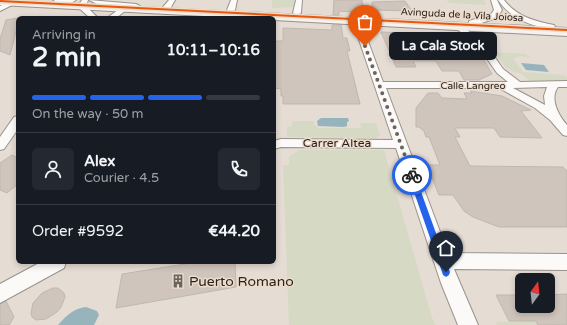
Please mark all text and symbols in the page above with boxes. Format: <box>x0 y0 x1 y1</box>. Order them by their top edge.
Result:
pin <box>348 5 382 46</box>
street label: Avinguda de la Vila Joiosa <box>400 6 524 24</box>
icon: bag <box>354 11 376 33</box>
text: Arriving in <box>32 27 96 43</box>
callout: La Cala Stock <box>389 32 497 60</box>
text: La Cala Stock <box>402 38 484 54</box>
text: 10:11–10:16 <box>167 41 260 59</box>
text: 2 min <box>32 42 101 73</box>
street label: Calle Langreo <box>440 80 506 92</box>
text: On the way · 50 m <box>32 106 144 122</box>
street label: Carrer Altea <box>303 136 371 150</box>
button: person <box>32 148 74 190</box>
button: phone <box>218 148 260 190</box>
text: Alex <box>84 152 115 170</box>
courier <box>392 155 432 195</box>
icon: bike <box>401 164 423 186</box>
text: Courier · 4.5 <box>84 170 159 186</box>
text: Order #9592 <box>32 222 124 240</box>
text: €44.20 <box>208 222 260 240</box>
pin <box>429 231 463 272</box>
icon: home <box>435 237 457 259</box>
building icon: Puerto Romano <box>170 273 186 289</box>
place label: Puerto Romano <box>189 273 294 290</box>
north arrow <box>515 273 555 313</box>
map controls <box>515 273 555 313</box>

